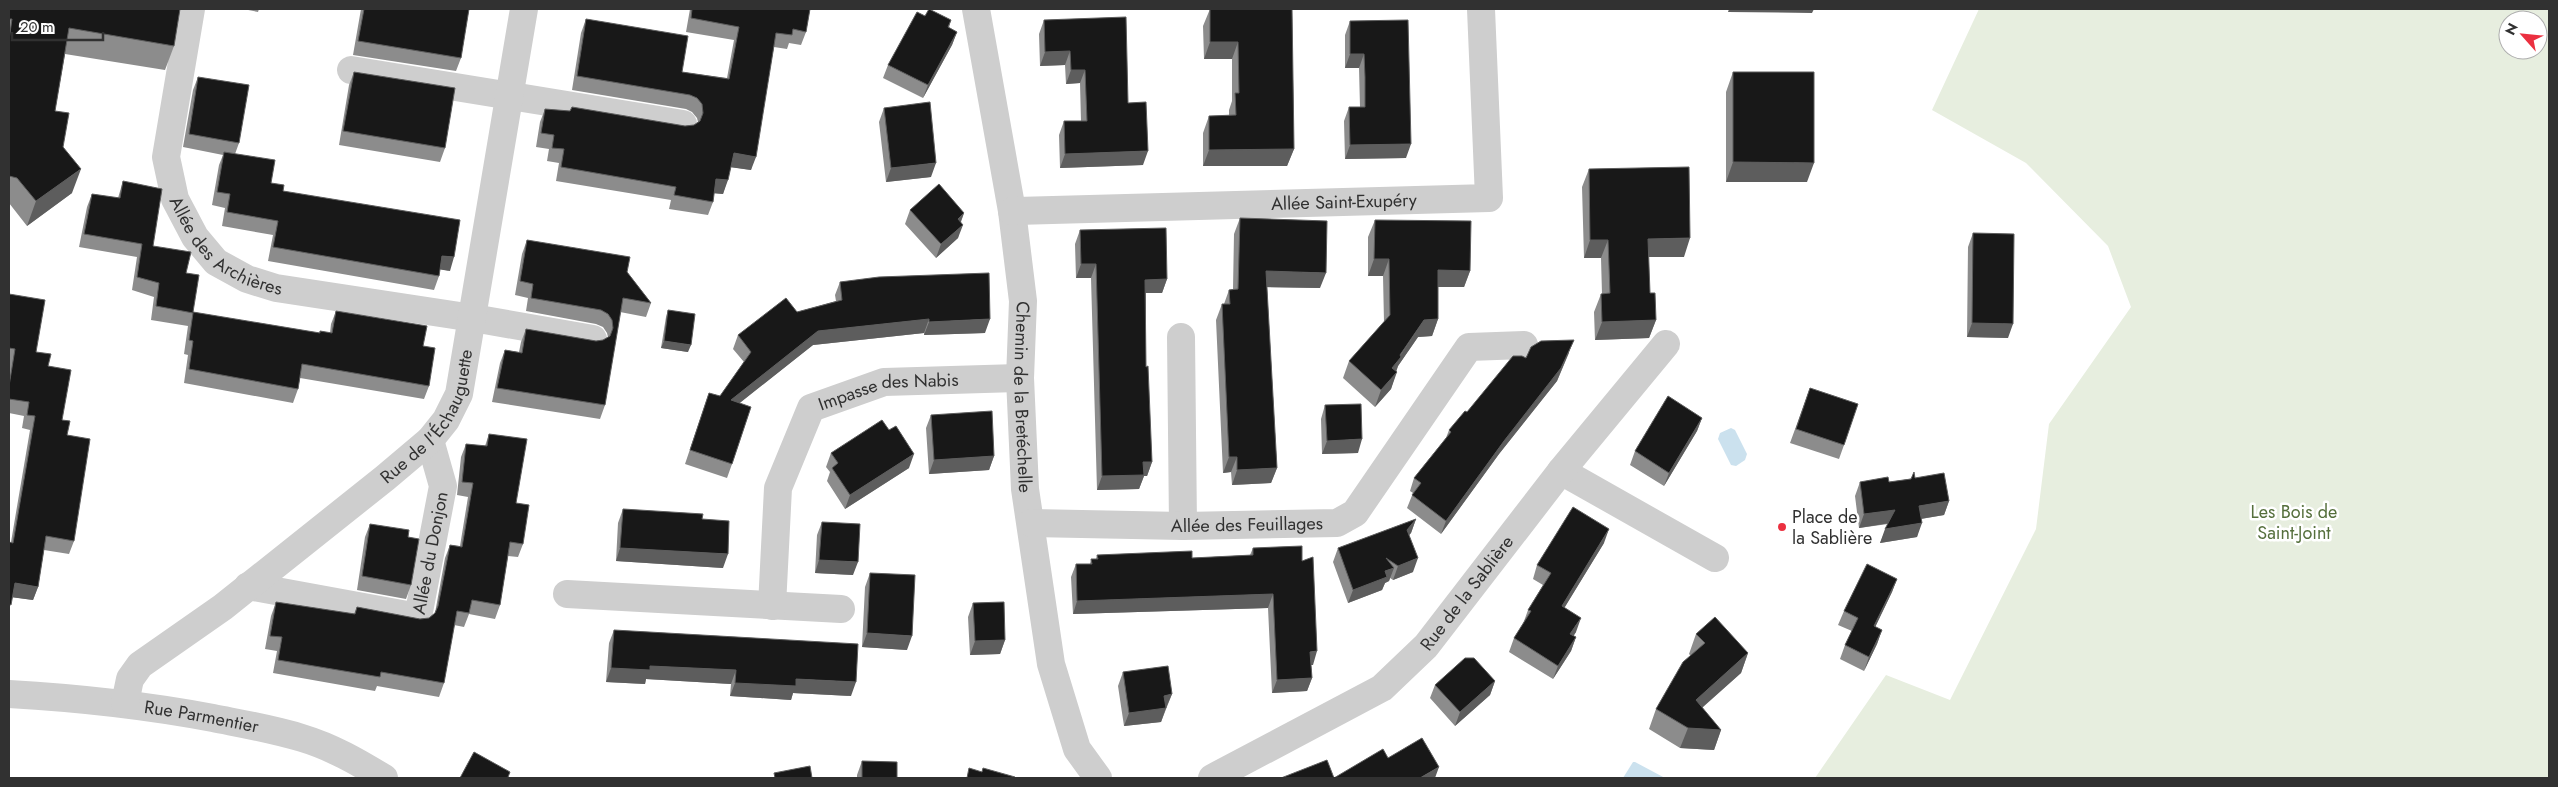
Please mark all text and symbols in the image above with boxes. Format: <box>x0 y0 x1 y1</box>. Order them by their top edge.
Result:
scale bar <box>12 10 104 42</box>
north arrow <box>2498 10 2548 60</box>
text: 20 m <box>20 16 54 38</box>
text: N <box>2500 20 2523 39</box>
street label: Allée Saint-Exupéry <box>1271 187 1417 217</box>
street label: Allée des Archières <box>163 192 284 302</box>
street label: Chemin de la Bretéchelle <box>1007 301 1038 493</box>
street label: Rue de l'Échauguette <box>374 347 479 490</box>
street label: Impasse des Nabis <box>815 367 959 417</box>
street label: Allée du Donjon <box>406 489 455 617</box>
park label: Les Bois de Saint-Joint <box>2251 499 2337 546</box>
place label: Place de la Sablière <box>1792 504 1872 551</box>
street label: Allée des Feuillages <box>1171 510 1323 539</box>
marker: Place de la Sablière <box>1776 521 1788 533</box>
street label: Rue de la Sablière <box>1414 530 1520 656</box>
street label: Rue Parmentier <box>143 694 262 740</box>

